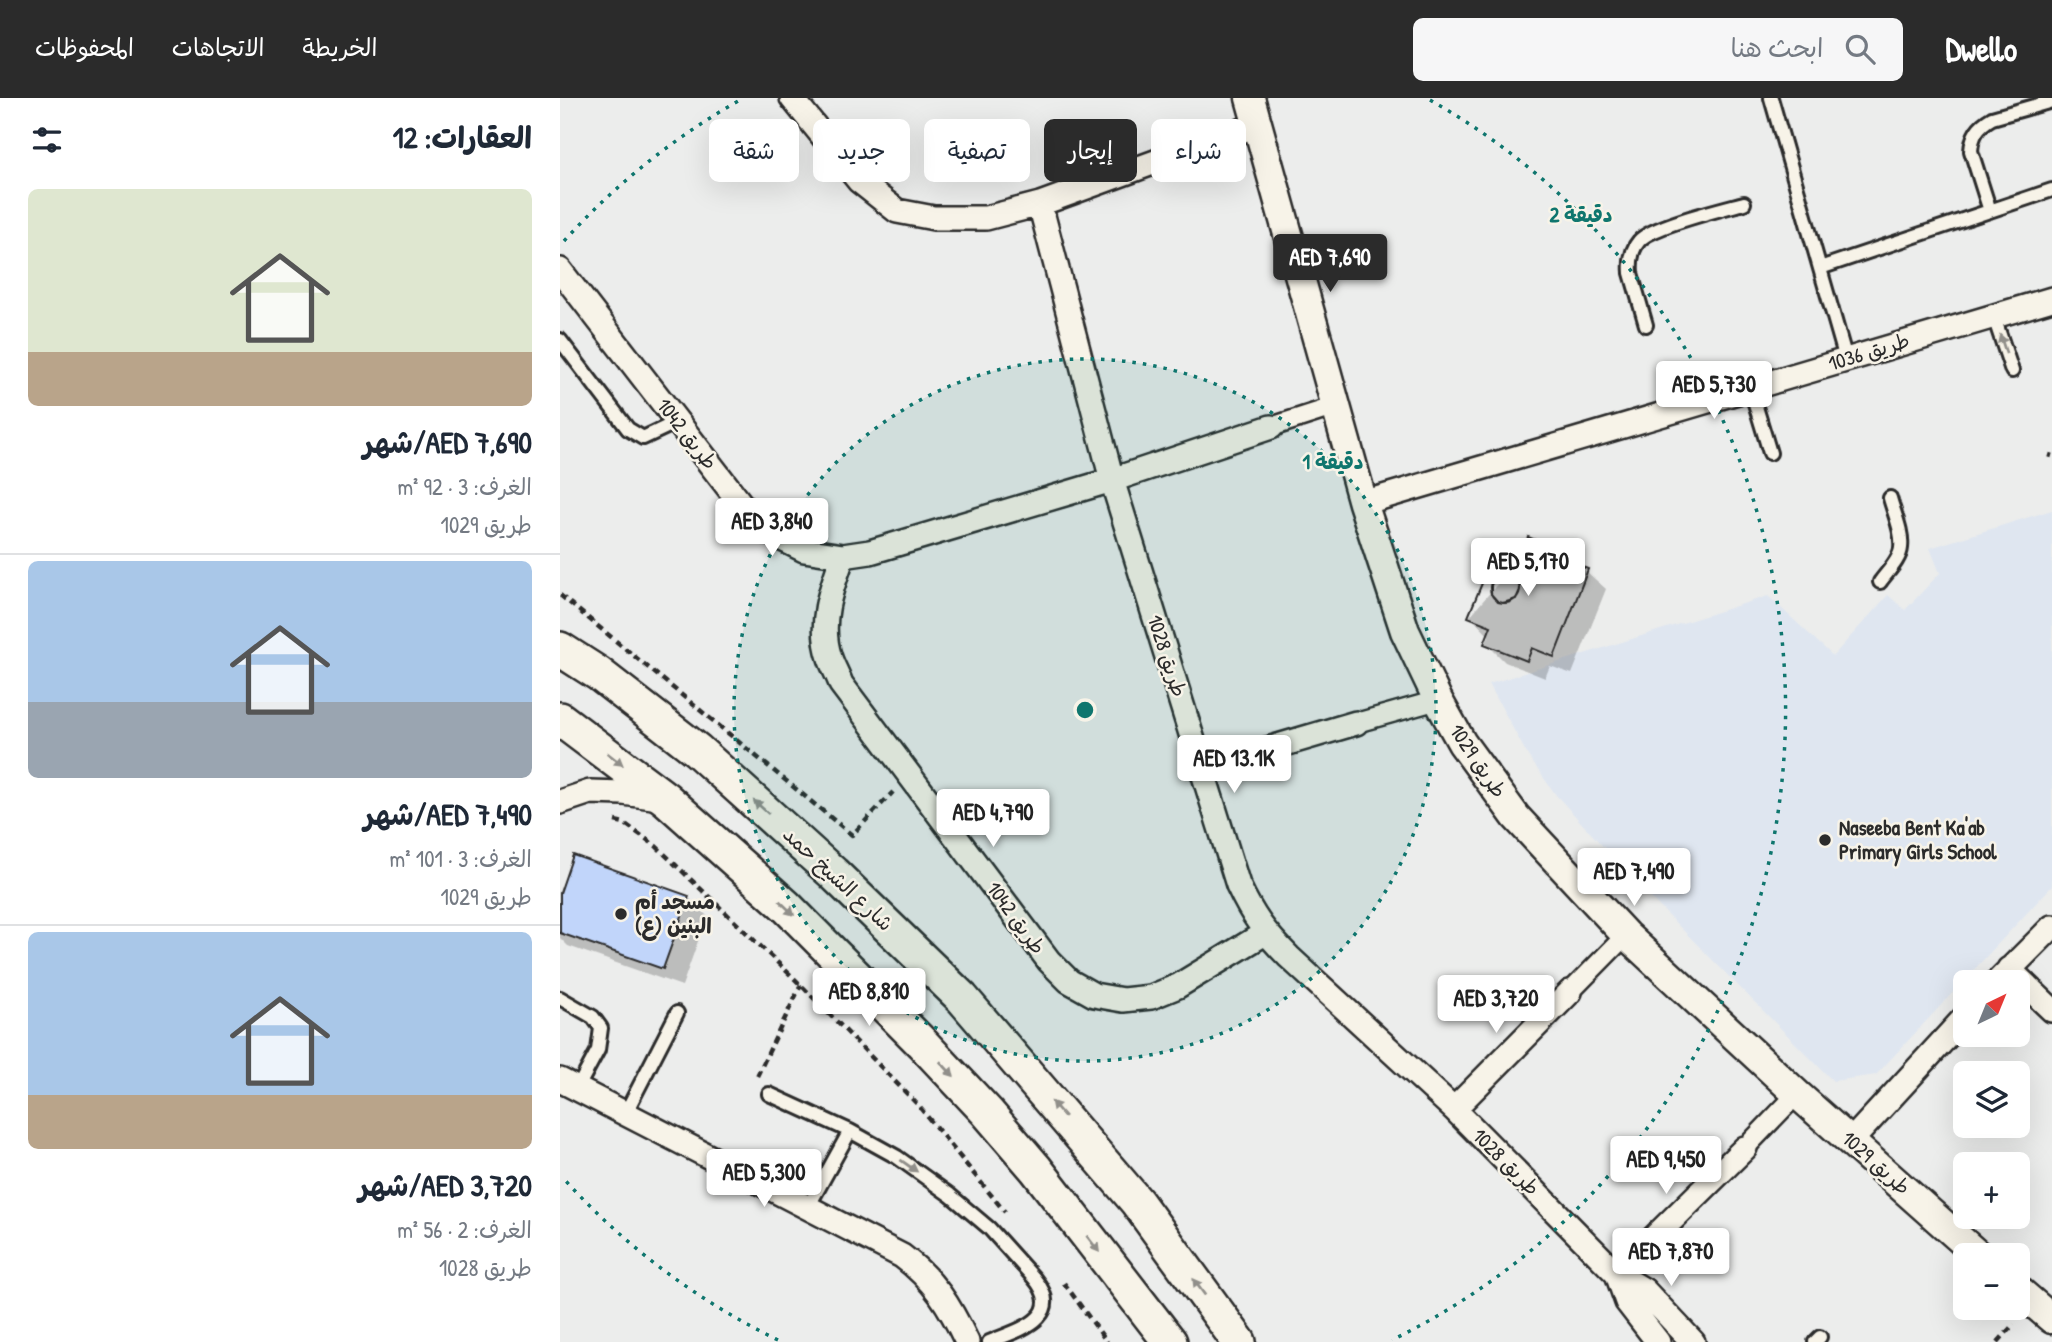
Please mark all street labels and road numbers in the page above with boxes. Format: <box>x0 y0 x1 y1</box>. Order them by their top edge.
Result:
street label: طريق 1036 <box>1825 325 1913 378</box>
street label: طريق 1042 <box>650 392 725 476</box>
street label: طريق 1028 <box>1141 611 1194 701</box>
street label: طريق 1029 <box>1443 718 1514 803</box>
street label: شارع الشيخ حمد <box>776 820 900 938</box>
street label: طريق 1042 <box>980 875 1053 960</box>
street label: طريق 1028 <box>1466 1121 1547 1202</box>
street label: طريق 1029 <box>1836 1124 1917 1201</box>

